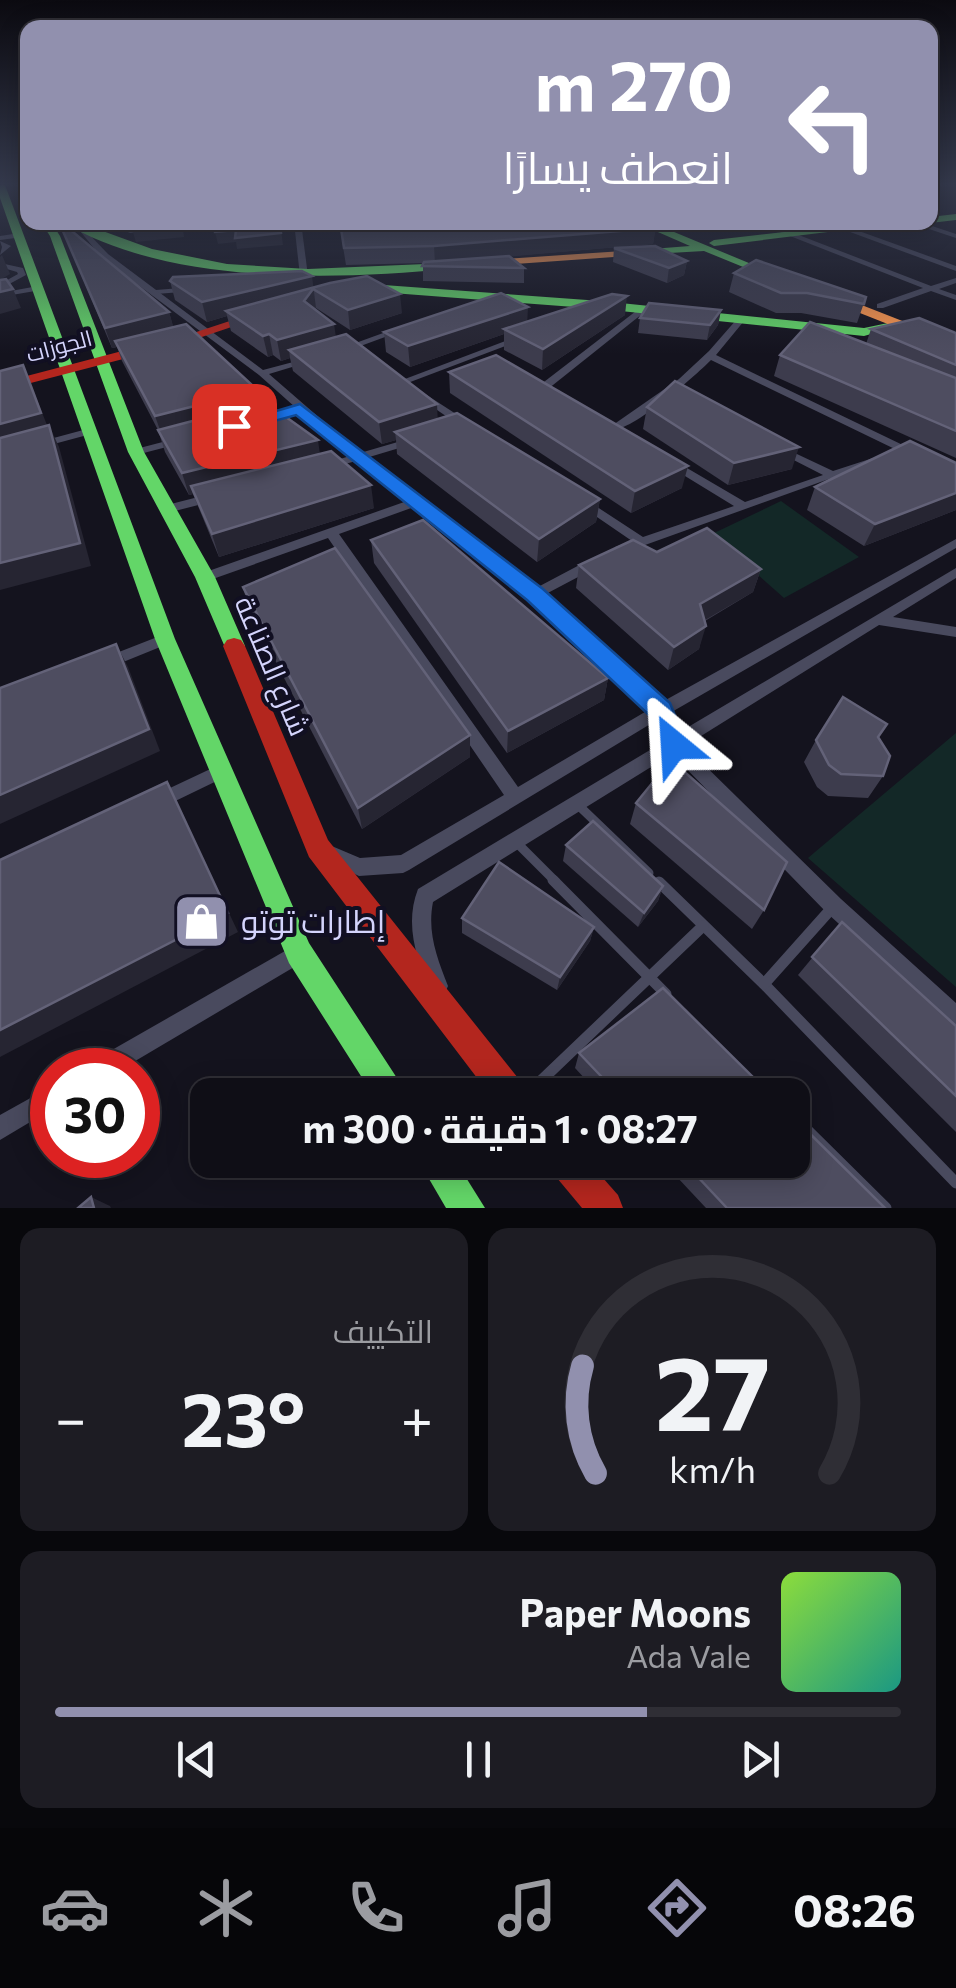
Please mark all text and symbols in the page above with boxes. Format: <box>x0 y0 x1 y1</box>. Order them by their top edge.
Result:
text: 270 m <box>535 40 733 125</box>
icon: left <box>768 60 898 190</box>
text: انعطف يسارًا <box>503 138 733 193</box>
street label: الجوزات <box>23 324 95 367</box>
pin <box>192 384 277 469</box>
icon: arrive <box>207 399 262 454</box>
street label: شارع الصناعة <box>226 591 317 742</box>
position arrow <box>622 693 726 797</box>
shop icon: إطارات توتو <box>172 892 232 952</box>
place label: إطارات توتو <box>241 900 385 942</box>
speed limit sign: 30 <box>30 1048 160 1178</box>
text: 08:27 · 1 دقيقة · 300 m <box>302 1104 698 1151</box>
text: التكييف <box>333 1310 433 1350</box>
text: 27 <box>654 1325 770 1452</box>
text: 23° <box>182 1371 305 1462</box>
text: − <box>55 1383 86 1450</box>
text: + <box>401 1383 433 1450</box>
text: km/h <box>669 1447 755 1490</box>
text: Paper Moons <box>519 1588 751 1635</box>
text: Ada Vale <box>626 1635 751 1675</box>
icon: previous <box>169 1732 224 1787</box>
icon: pause <box>451 1732 506 1787</box>
icon: next <box>733 1732 788 1787</box>
icon: car <box>40 1873 110 1943</box>
icon: climate <box>191 1873 261 1943</box>
icon: phone <box>341 1873 411 1943</box>
icon: music <box>492 1873 562 1943</box>
icon: directions <box>642 1873 712 1943</box>
text: 08:26 <box>793 1881 916 1936</box>

